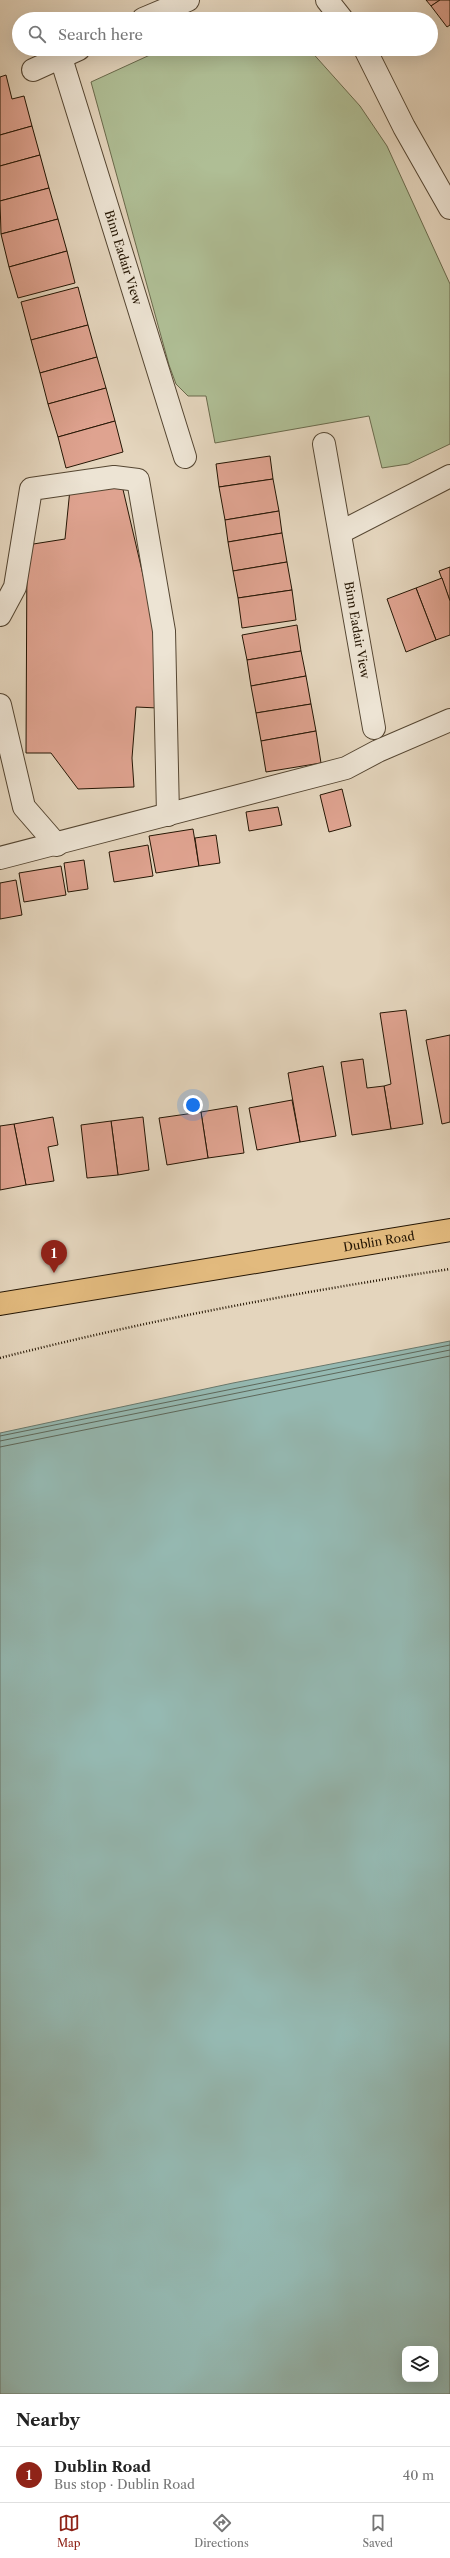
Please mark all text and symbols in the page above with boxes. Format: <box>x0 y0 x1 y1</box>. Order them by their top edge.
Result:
search box <box>12 12 438 56</box>
icon: search <box>26 23 48 45</box>
text: Search here <box>58 25 143 44</box>
street label: Binn Eadair View <box>102 208 146 308</box>
street label: Binn Eadair View <box>341 580 373 681</box>
your location <box>183 1095 203 1115</box>
street label: Dublin Road <box>342 1228 416 1254</box>
pin: 1 <box>41 1240 67 1273</box>
map controls <box>402 2346 438 2382</box>
button: layers <box>402 2346 438 2382</box>
text: Nearby <box>16 2410 80 2430</box>
text: Dublin Road <box>54 2457 151 2476</box>
text: 1 <box>26 2467 32 2483</box>
text: 40 m <box>403 2467 434 2483</box>
text: Bus stop · Dublin Road <box>54 2476 195 2492</box>
tab: Map <box>57 2512 81 2550</box>
tab: Directions <box>194 2512 249 2550</box>
tab: Saved <box>363 2512 393 2550</box>

